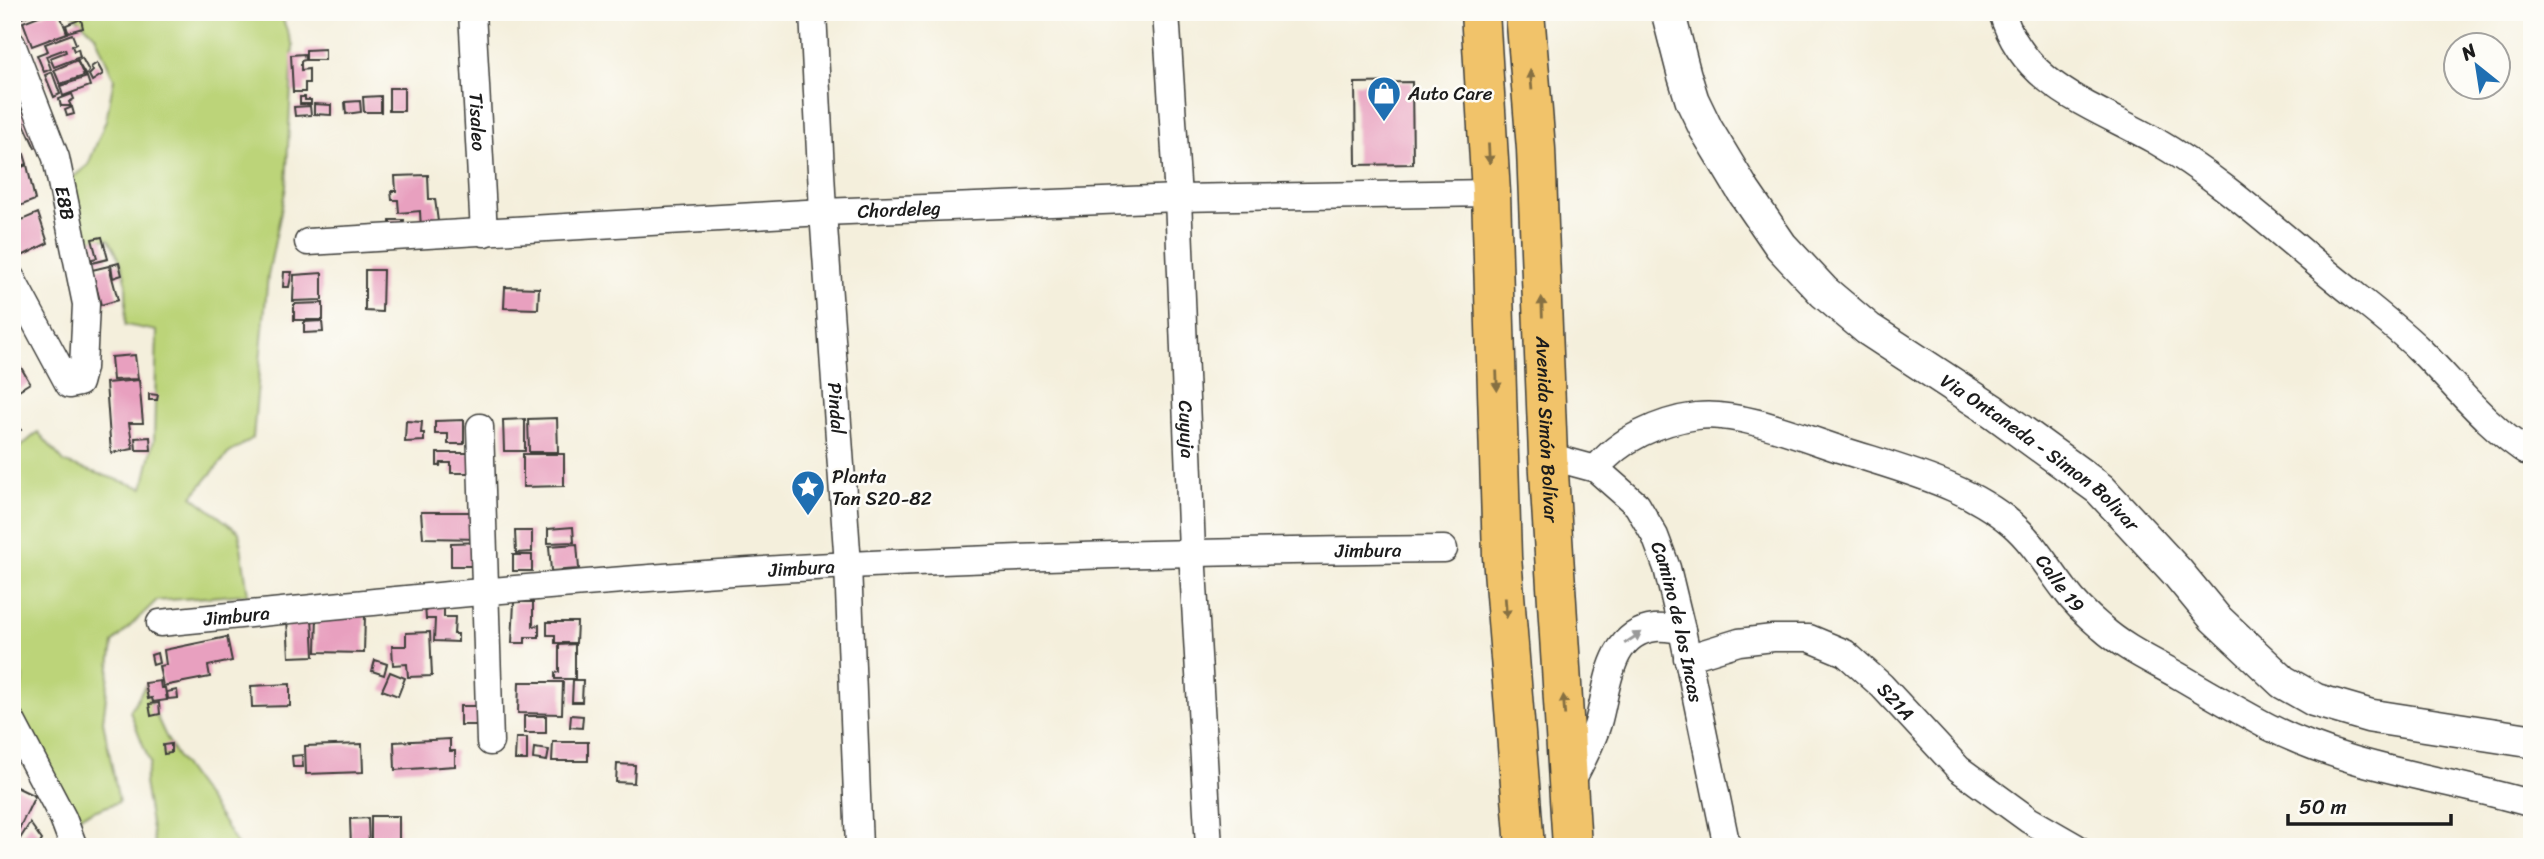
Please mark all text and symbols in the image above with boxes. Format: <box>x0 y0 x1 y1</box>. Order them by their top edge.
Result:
north arrow <box>2442 32 2512 102</box>
text: N <box>2454 34 2483 70</box>
one-way arrow <box>1525 68 1536 90</box>
shop icon: Auto Care <box>1365 74 1403 123</box>
place label: Auto Care <box>1407 77 1493 110</box>
street label: Tisaleo <box>459 92 496 152</box>
one-way arrow <box>1483 143 1494 165</box>
street label: E8B <box>45 183 84 223</box>
street label: Chordeleg <box>857 191 942 228</box>
one-way arrow <box>1537 296 1548 318</box>
street label: Avenida Simón Bolívar <box>1526 335 1568 525</box>
street label: Via Ontaneda - Simon Bolivar <box>1933 365 2148 540</box>
one-way arrow <box>1491 370 1502 392</box>
street label: Pindal <box>818 381 855 436</box>
street label: Cuyuja <box>1169 400 1204 459</box>
place label: Planta Tan S20-82 <box>832 460 932 515</box>
place icon: Planta Tan S20-82 <box>789 468 827 517</box>
street label: Jimbura <box>1334 533 1402 567</box>
street label: Camino de los Incas <box>1641 536 1713 706</box>
street label: Calle 19 <box>2027 547 2093 621</box>
street label: Jimbura <box>766 550 836 587</box>
street label: Jimbura <box>201 596 272 636</box>
one-way arrow <box>1501 598 1512 620</box>
one-way arrow <box>1623 632 1643 645</box>
street label: S21A <box>1869 674 1923 729</box>
one-way arrow <box>1558 694 1569 716</box>
scale bar <box>2288 782 2451 826</box>
text: 50 m <box>2299 788 2347 826</box>

